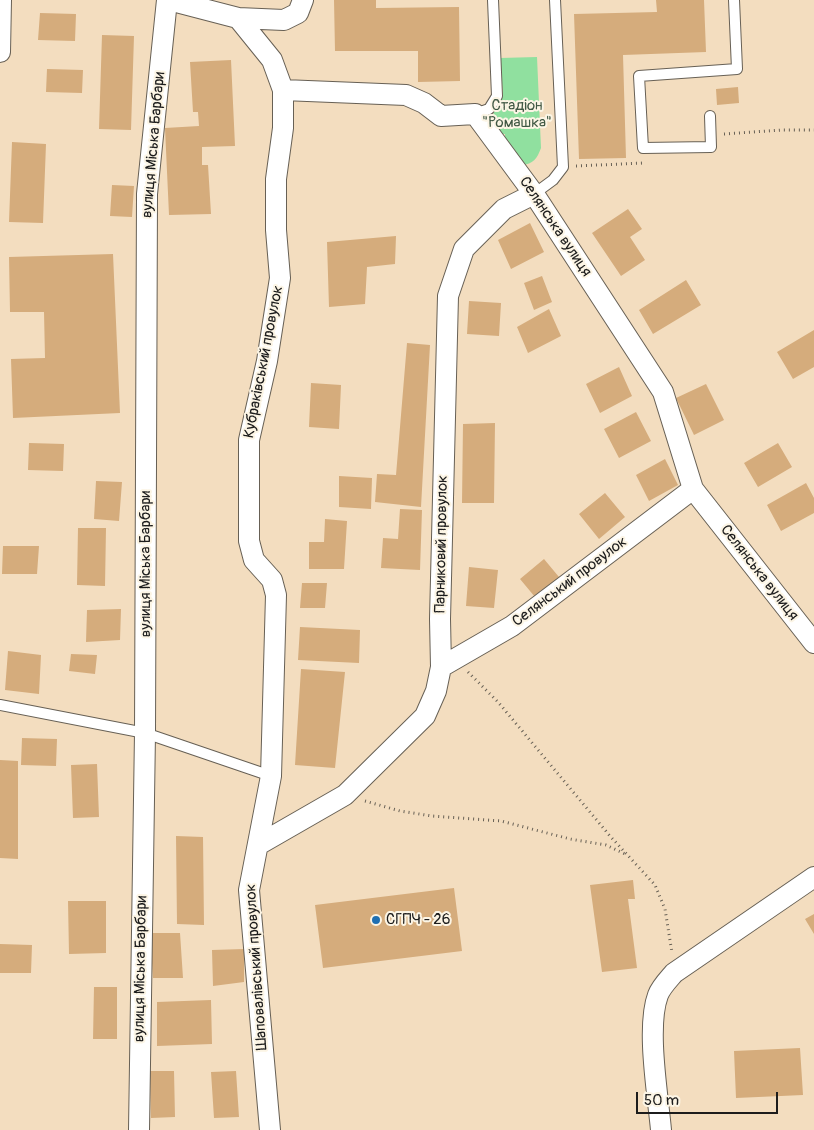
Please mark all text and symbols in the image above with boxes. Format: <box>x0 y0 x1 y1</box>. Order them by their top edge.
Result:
street label: вулиця Міська Барбари <box>139 71 169 219</box>
park label: Стадіон "Ромашка" <box>482 97 552 132</box>
street label: Селянська вулиця <box>515 174 595 280</box>
street label: Кубраківський провулок <box>240 284 288 440</box>
street label: Парниковий провулок <box>432 475 452 613</box>
street label: вулиця Міська Барбари <box>137 491 155 637</box>
street label: Селянська вулиця <box>716 522 802 624</box>
street label: Селянський провулок <box>509 533 631 631</box>
street label: Шаповалівський провулок <box>242 883 272 1051</box>
street label: вулиця Міська Барбари <box>131 896 151 1042</box>
place label: СГПЧ - 26 <box>386 911 450 929</box>
marker: СГПЧ - 26 <box>370 914 382 926</box>
scale bar <box>639 1082 782 1114</box>
text: 50 m <box>644 1091 679 1110</box>

